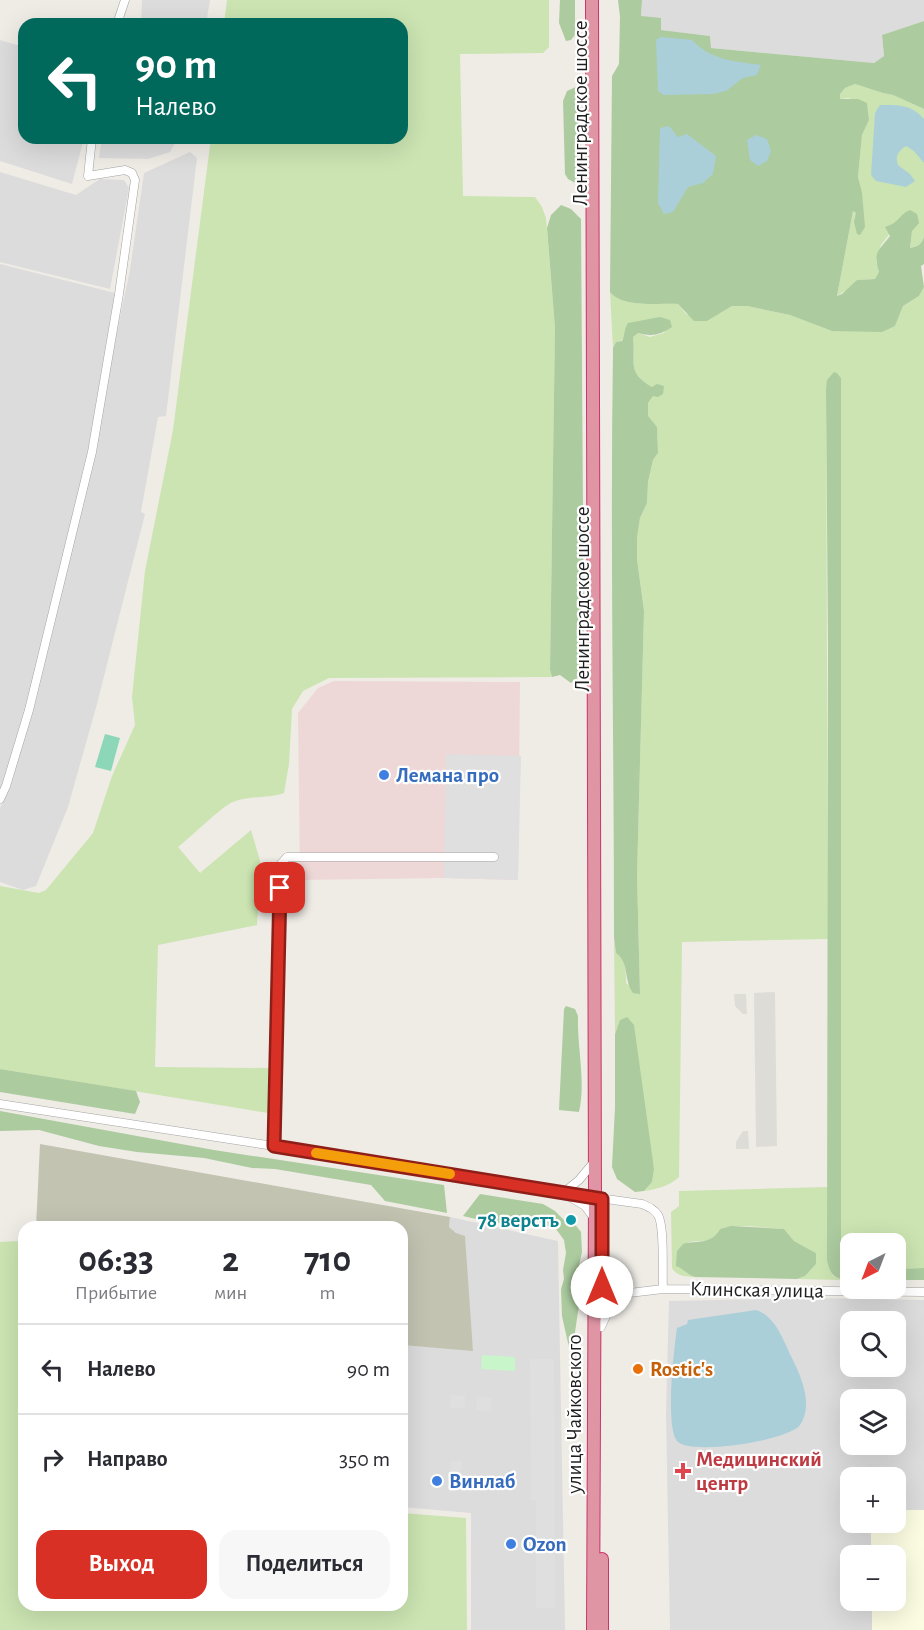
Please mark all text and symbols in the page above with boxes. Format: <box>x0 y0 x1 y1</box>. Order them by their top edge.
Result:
street label: Ленинградское шоссе <box>570 20 591 206</box>
icon: left <box>36 42 114 120</box>
text: 90 m <box>135 44 217 86</box>
text: Налево <box>135 93 217 120</box>
street label: Ленинградское шоссе <box>572 506 593 692</box>
place label: Лемана про <box>396 765 499 786</box>
marker: Лемана про <box>377 768 391 782</box>
pin <box>254 862 305 913</box>
icon: arrive <box>263 871 296 904</box>
place label: 78 верстъ <box>478 1210 559 1231</box>
marker: 78 верстъ <box>564 1213 578 1227</box>
north arrow <box>840 1233 906 1299</box>
map controls <box>840 1233 906 1611</box>
text: 06:33 <box>78 1242 154 1278</box>
text: 2 <box>222 1242 239 1278</box>
text: 710 <box>304 1242 351 1278</box>
position arrow <box>570 1255 634 1319</box>
street label: Клинская улица <box>690 1278 825 1302</box>
text: Прибытие <box>75 1283 157 1303</box>
text: мин <box>214 1283 247 1303</box>
text: m <box>320 1283 336 1303</box>
button: search <box>840 1311 906 1377</box>
street label: улица Чайковского <box>564 1334 585 1495</box>
icon: left <box>36 1353 69 1386</box>
text: Налево <box>87 1358 156 1380</box>
text: 90 m <box>347 1358 390 1380</box>
place label: Rostic's <box>650 1359 713 1380</box>
marker: Rostic's <box>631 1362 645 1376</box>
button: layers <box>840 1389 906 1455</box>
icon: right <box>36 1443 69 1476</box>
text: Направо <box>87 1448 168 1470</box>
text: 350 m <box>339 1448 390 1470</box>
place label: Медицинский центр <box>696 1449 822 1494</box>
marker: Медицинский центр <box>674 1462 692 1480</box>
button: + <box>840 1467 906 1533</box>
place label: Винлаб <box>449 1471 516 1492</box>
marker: Винлаб <box>430 1474 444 1488</box>
button: Выход <box>36 1530 207 1599</box>
button: Поделиться <box>219 1530 390 1599</box>
place label: Ozon <box>523 1534 567 1555</box>
marker: Ozon <box>504 1537 518 1551</box>
button: − <box>840 1545 906 1611</box>

